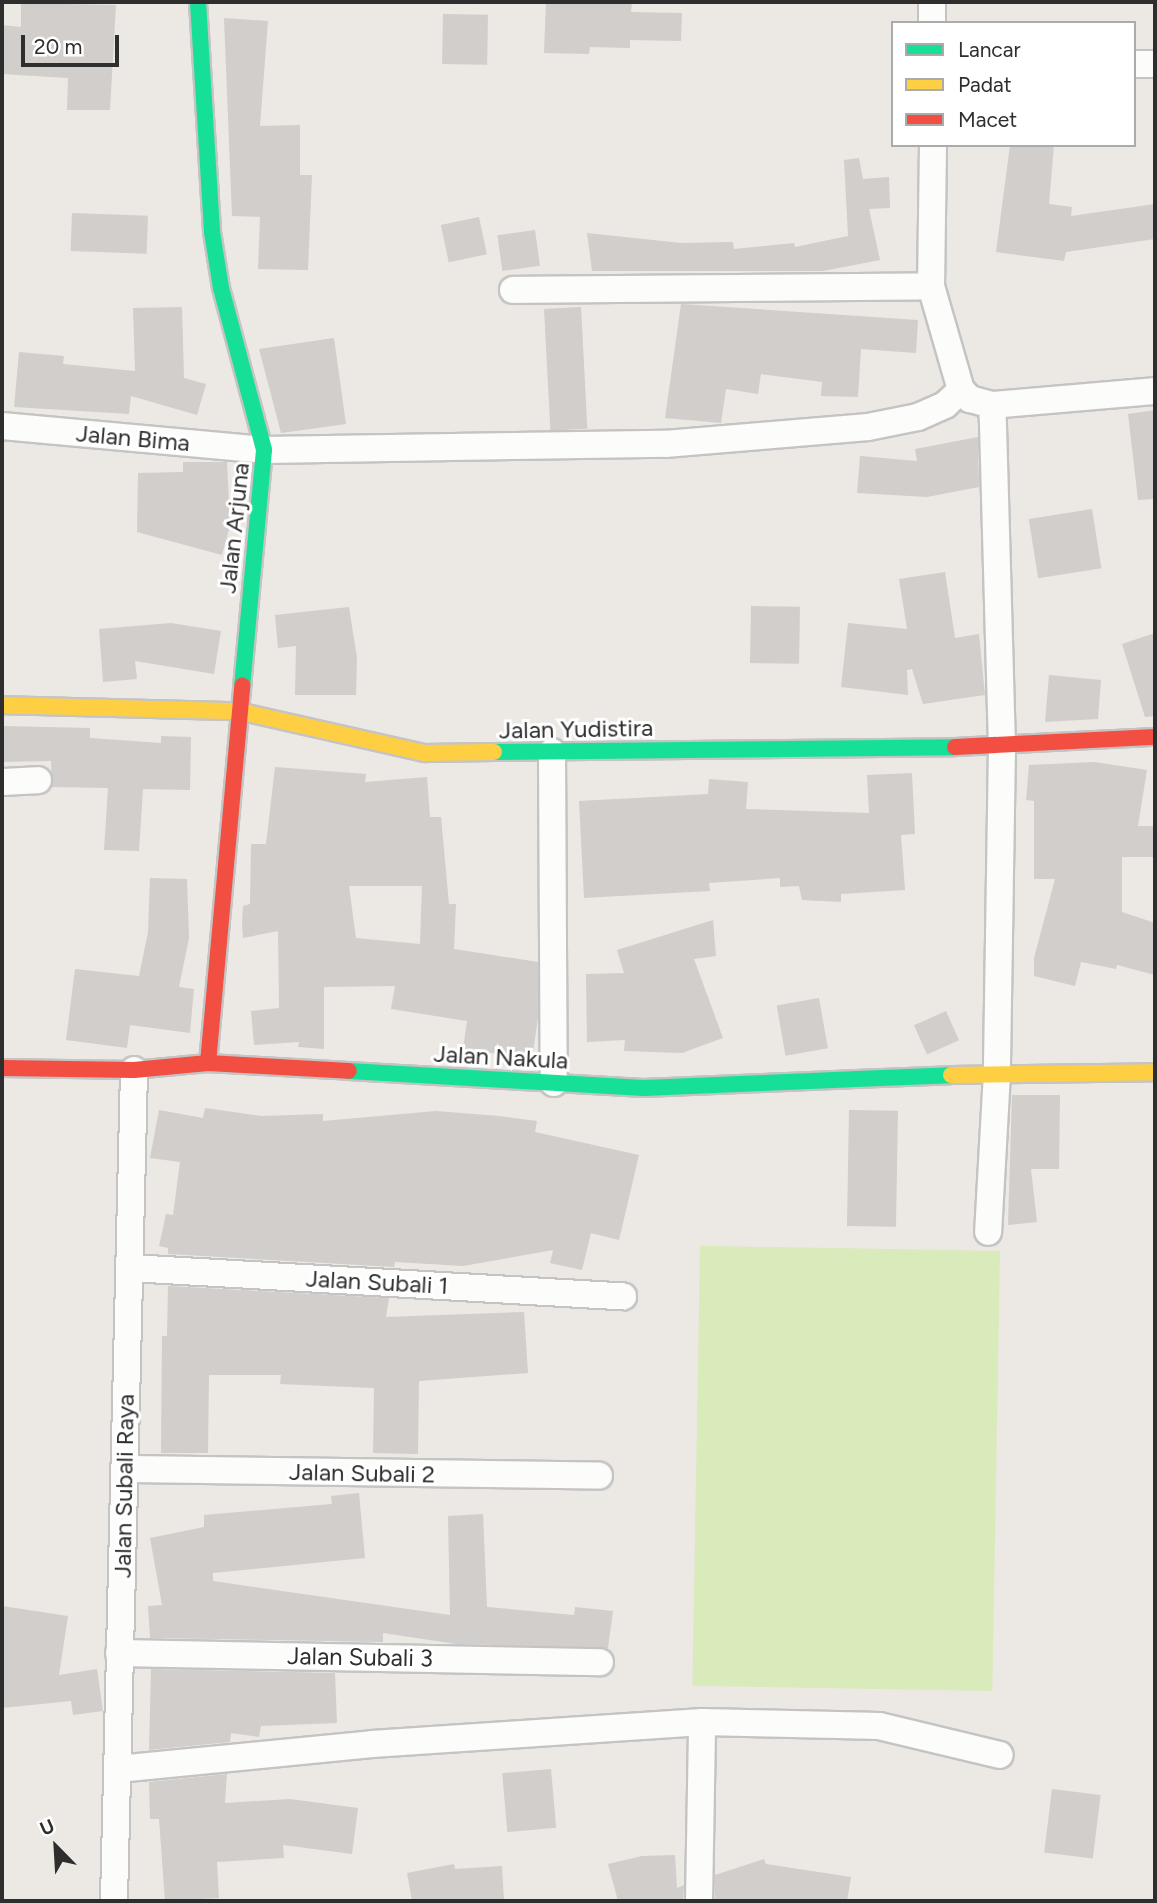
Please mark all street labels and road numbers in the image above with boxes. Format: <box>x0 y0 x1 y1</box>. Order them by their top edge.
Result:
street label: Jalan Bima <box>75 419 191 457</box>
street label: Jalan Arjuna <box>213 461 255 595</box>
street label: Jalan Yudistira <box>499 713 653 745</box>
street label: Jalan Nakula <box>433 1039 569 1075</box>
street label: Jalan Subali 1 <box>305 1264 449 1300</box>
street label: Jalan Subali Raya <box>108 1394 140 1578</box>
street label: Jalan Subali 2 <box>289 1457 435 1489</box>
street label: Jalan Subali 3 <box>287 1641 433 1673</box>

